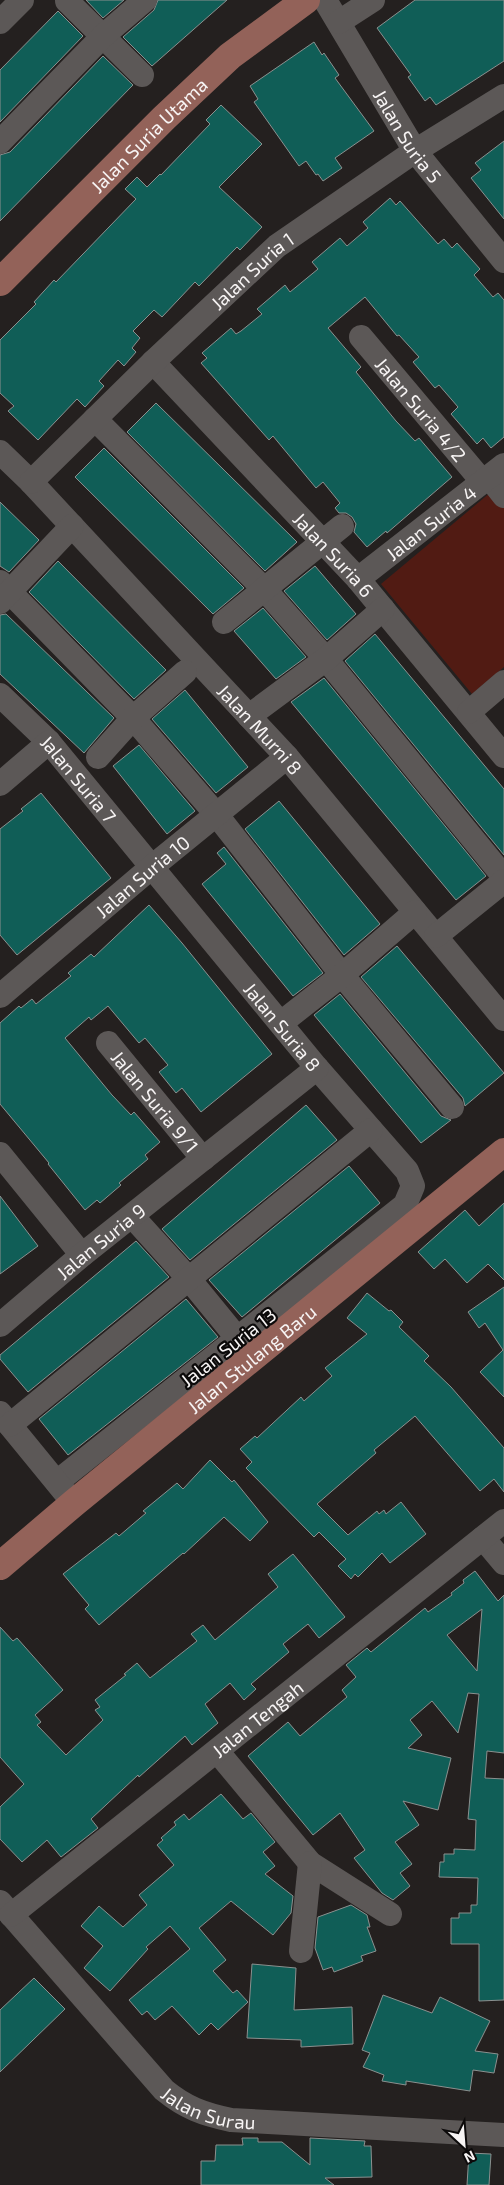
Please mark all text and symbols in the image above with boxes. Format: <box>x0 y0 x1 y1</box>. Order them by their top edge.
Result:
street label: Jalan Suria Utama <box>85 73 211 197</box>
street label: Jalan Suria 5 <box>369 85 447 187</box>
street label: Jalan Suria 1 <box>206 227 298 314</box>
street label: Jalan Suria 4/2 <box>371 352 472 466</box>
street label: Jalan Suria 4 <box>381 480 480 565</box>
street label: Jalan Suria 6 <box>289 507 379 601</box>
street label: Jalan Murni 8 <box>213 679 308 779</box>
street label: Jalan Suria 7 <box>37 729 122 827</box>
street label: Jalan Suria 10 <box>90 830 194 922</box>
street label: Jalan Suria 8 <box>239 977 326 1076</box>
street label: Jalan Suria 9/1 <box>107 1045 204 1157</box>
street label: Jalan Suria 9 <box>51 1198 149 1284</box>
street label: Jalan Stulang Baru <box>182 1299 320 1418</box>
street label: Jalan Suria 13 <box>176 1303 280 1391</box>
street label: Jalan Tengah <box>207 1675 307 1762</box>
street label: Jalan Surau <box>157 2081 256 2133</box>
north arrow <box>439 2120 489 2170</box>
text: N <box>462 2147 478 2167</box>

